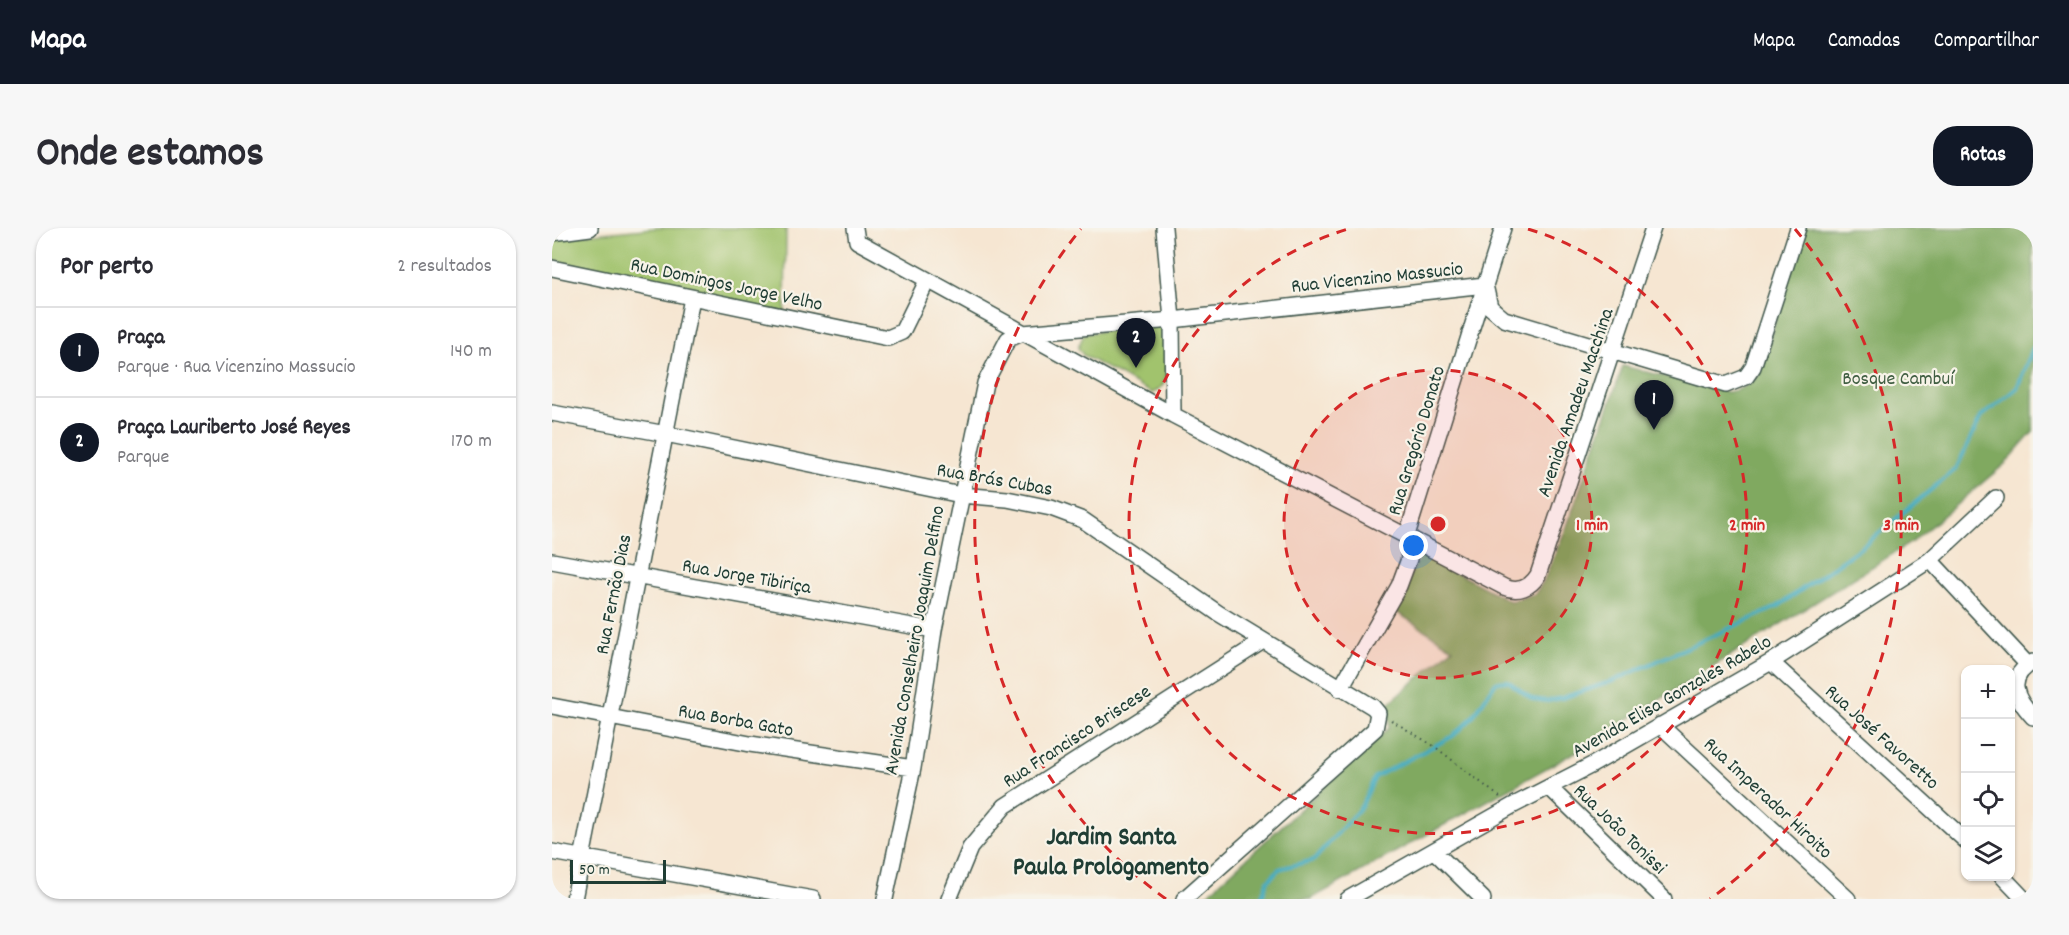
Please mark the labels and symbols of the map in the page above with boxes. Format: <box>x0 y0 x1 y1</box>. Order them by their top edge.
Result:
street label: Rua Domingos Jorge Velho <box>628 252 825 320</box>
street label: Rua Vicenzino Massucio <box>1290 256 1465 302</box>
street label: Avenida Amadeu Macchina <box>1531 304 1623 501</box>
pin: 2 <box>1116 318 1156 368</box>
street label: Rua Gregório Donato <box>1382 363 1454 519</box>
park label: Bosque Cambuí <box>1842 366 1955 394</box>
pin: 1 <box>1634 380 1674 430</box>
street label: Rua Brás Cubas <box>934 457 1055 505</box>
street label: Avenida Conselheiro Joaquim Delfino <box>878 503 953 777</box>
centre of rings <box>1428 514 1448 534</box>
text: 1 min <box>1576 514 1608 539</box>
text: 2 min <box>1729 514 1765 539</box>
text: 3 min <box>1883 514 1919 539</box>
your location <box>1399 531 1428 560</box>
street label: Rua Fernão Dias <box>590 532 640 657</box>
street label: Rua Jorge Tibiriça <box>680 553 814 603</box>
street label: Avenida Elisa Gonzales Rabelo <box>1568 629 1778 766</box>
street label: Rua Francisco Briscese <box>998 679 1158 796</box>
street label: Rua José Favoretto <box>1818 679 1945 797</box>
street label: Rua Borba Gato <box>676 698 795 746</box>
street label: Rua Imperador Hiroito <box>1696 732 1838 867</box>
street label: Rua João Tonissi <box>1566 778 1672 882</box>
district label: Jardim Santa Paula Prologamento <box>1013 820 1210 887</box>
scale bar <box>570 857 666 884</box>

